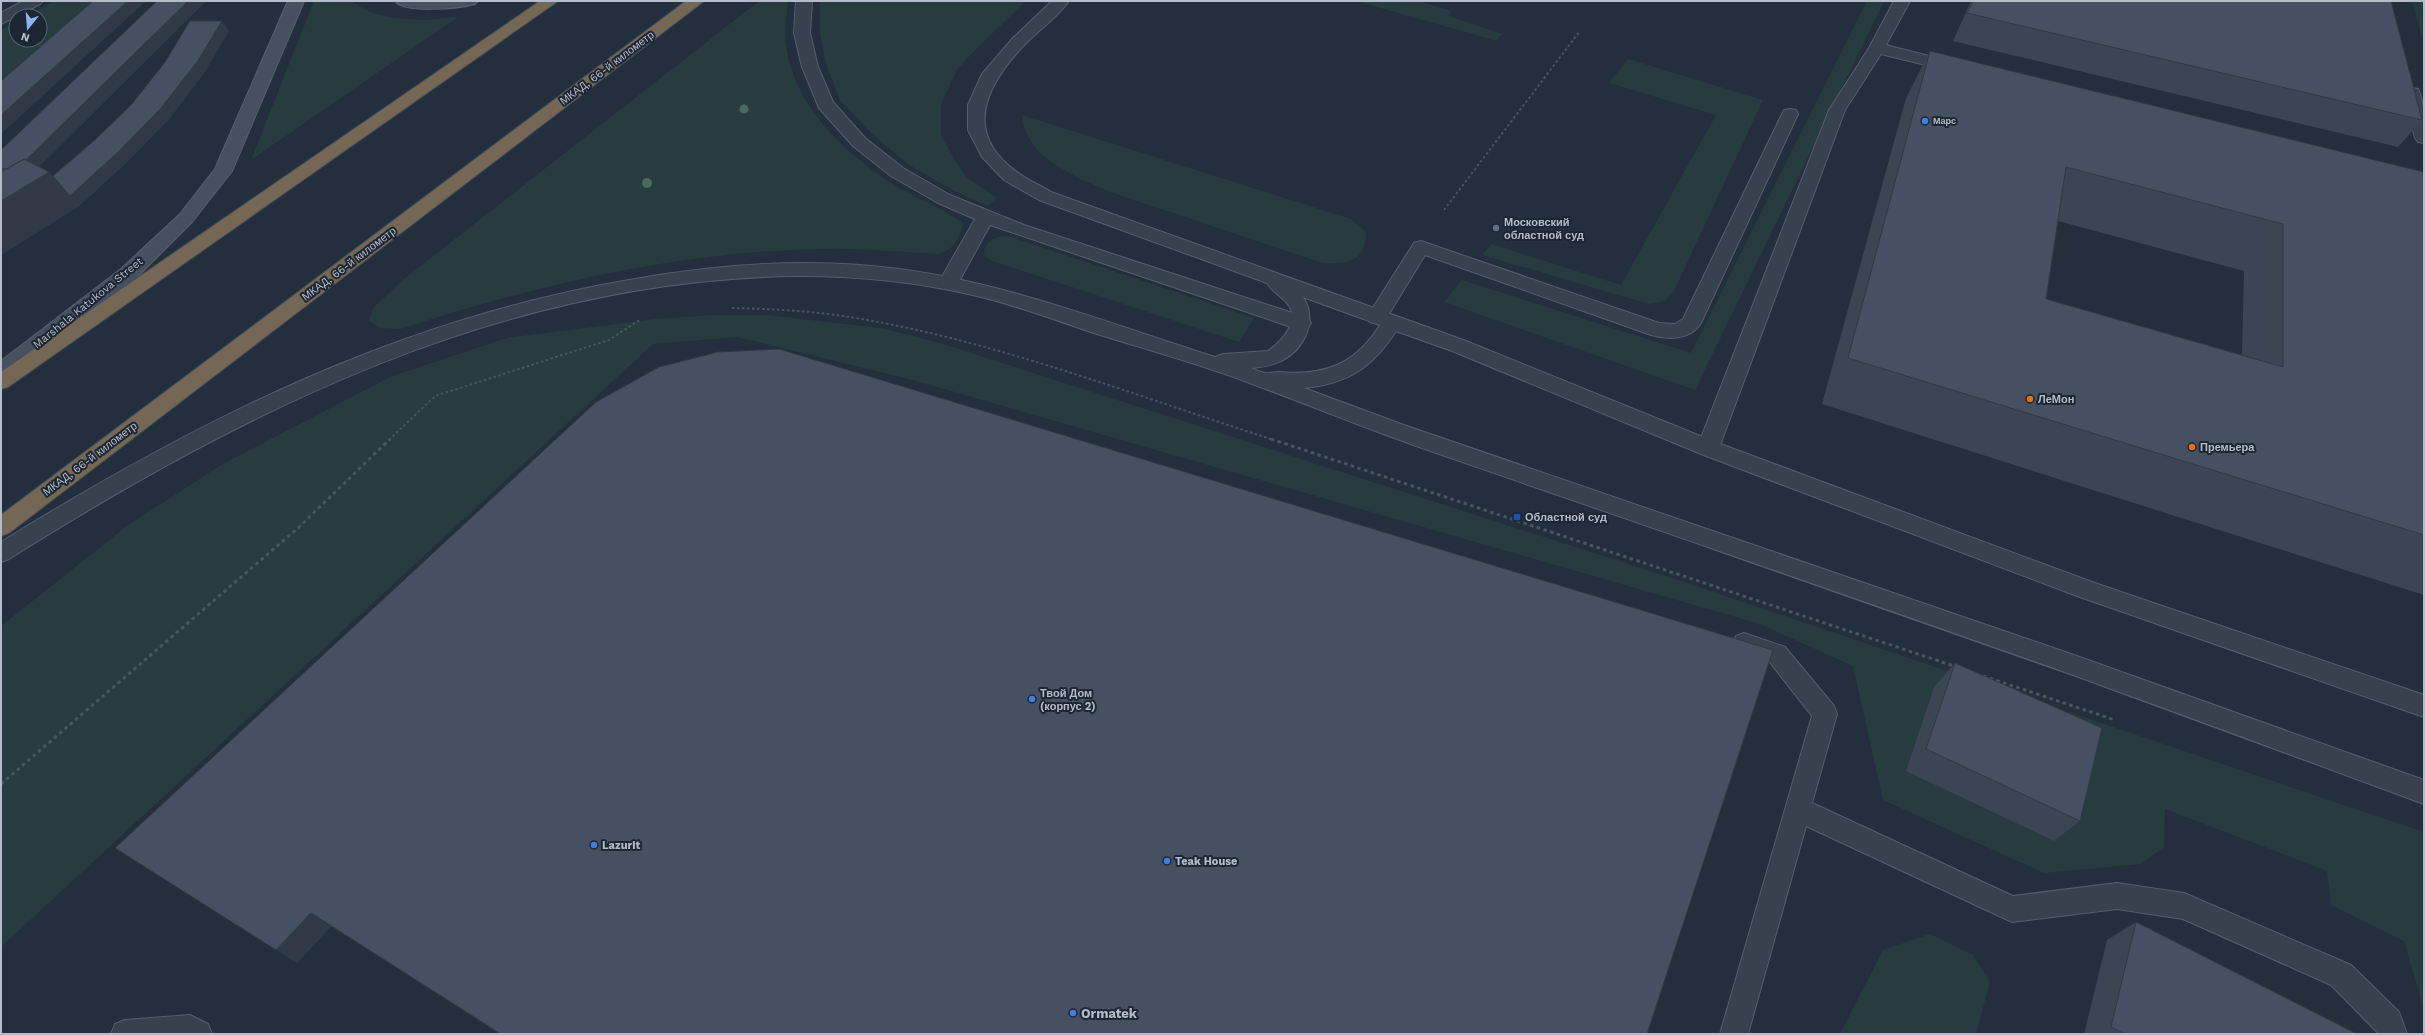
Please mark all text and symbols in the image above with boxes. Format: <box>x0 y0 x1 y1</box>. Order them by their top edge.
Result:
north arrow <box>8 8 48 48</box>
street label: МКАД, 66-й километр <box>557 28 657 108</box>
text: N <box>19 30 31 44</box>
marker: Марс <box>1920 116 1930 126</box>
place label: Марс <box>1933 116 1956 126</box>
place label: Московский областной суд <box>1504 216 1584 242</box>
marker: Московский областной суд <box>1491 223 1501 233</box>
street label: МКАД, 66-й километр <box>299 224 399 304</box>
street label: Marshala Katukova Street <box>31 255 146 351</box>
place label: ЛеМон <box>2038 393 2074 406</box>
marker: ЛеМон <box>2025 394 2035 404</box>
street label: МКАД, 66-й километр <box>40 419 140 499</box>
place label: Премьера <box>2200 441 2255 454</box>
marker: Премьера <box>2187 442 2197 452</box>
place label: Областной суд <box>1525 511 1607 524</box>
marker: Областной суд <box>1512 512 1522 522</box>
place label: Твой Дом (корпус 2) <box>1040 687 1096 713</box>
marker: Твой Дом (корпус 2) <box>1027 694 1037 704</box>
place label: Lazurit <box>602 839 640 852</box>
marker: Lazurit <box>589 840 599 850</box>
place label: Teak House <box>1175 855 1237 868</box>
marker: Teak House <box>1162 856 1172 866</box>
place label: Ormatek <box>1081 1006 1138 1021</box>
marker: Ormatek <box>1068 1008 1078 1018</box>

